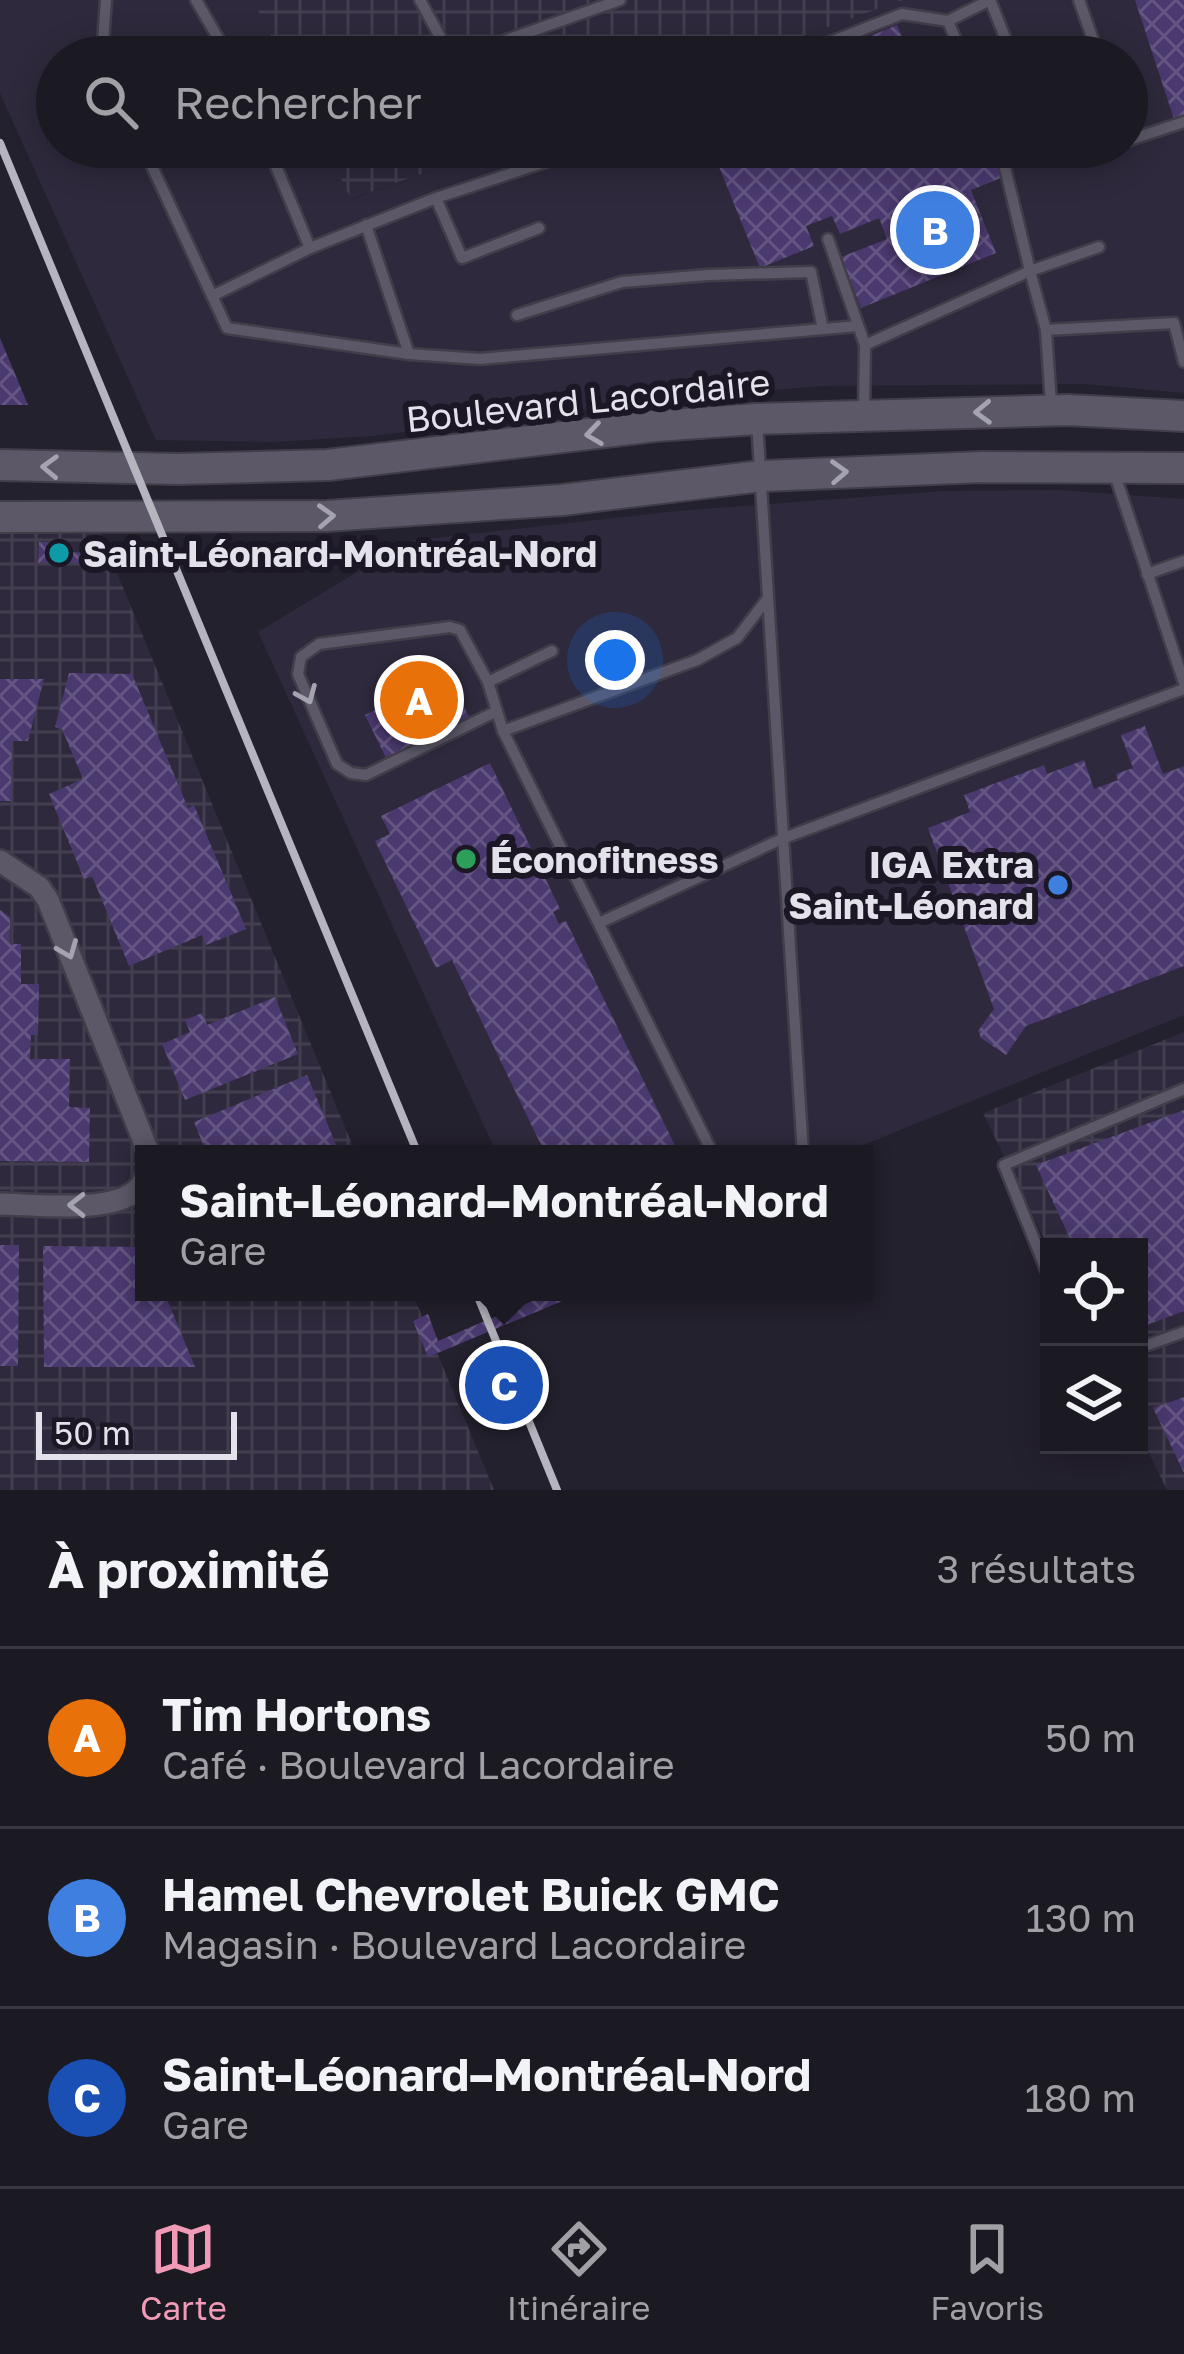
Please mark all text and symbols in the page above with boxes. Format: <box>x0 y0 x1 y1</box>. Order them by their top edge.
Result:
search box <box>36 36 1148 168</box>
icon: search <box>78 69 144 135</box>
text: Rechercher <box>174 75 422 129</box>
pin: B <box>896 185 974 275</box>
street label: Boulevard Lacordaire <box>404 359 772 441</box>
one-way arrow <box>973 399 992 425</box>
one-way arrow <box>584 421 604 447</box>
one-way arrow <box>40 454 59 480</box>
one-way arrow <box>830 459 849 485</box>
one-way arrow <box>317 503 336 529</box>
place label: Saint-Léonard-Montréal-Nord <box>83 532 597 575</box>
marker: Saint-Léonard-Montréal-Nord <box>46 540 72 566</box>
your location <box>585 630 645 690</box>
pin: A <box>380 655 458 745</box>
one-way arrow <box>293 683 317 704</box>
place label: Éconofitness <box>490 838 719 881</box>
place label: IGA Extra Saint-Léonard <box>788 843 1034 927</box>
marker: Éconofitness <box>453 846 479 872</box>
marker: IGA Extra Saint-Léonard <box>1045 872 1071 898</box>
one-way arrow <box>54 939 78 960</box>
popup <box>135 1145 873 1301</box>
text: Saint-Léonard–Montréal-Nord <box>179 1173 829 1227</box>
one-way arrow <box>67 1192 85 1218</box>
text: Gare <box>179 1227 266 1274</box>
map controls <box>1040 1238 1148 1454</box>
button: locate <box>1040 1238 1148 1346</box>
pin: C <box>465 1340 543 1430</box>
button: layers <box>1040 1346 1148 1454</box>
scale bar <box>36 1406 237 1459</box>
text: 50 m <box>54 1413 131 1452</box>
text: À proximité <box>48 1538 330 1599</box>
text: 3 résultats <box>937 1545 1136 1592</box>
text: Tim Hortons <box>162 1687 431 1741</box>
text: A <box>73 1714 101 1761</box>
text: 50 m <box>1045 1714 1136 1761</box>
text: Café · Boulevard Lacordaire <box>162 1741 675 1788</box>
text: Hamel Chevrolet Buick GMC <box>162 1867 780 1921</box>
text: B <box>73 1894 101 1941</box>
text: 130 m <box>1026 1894 1136 1941</box>
text: Magasin · Boulevard Lacordaire <box>162 1921 746 1968</box>
text: Saint-Léonard–Montréal-Nord <box>162 2047 811 2101</box>
text: C <box>73 2074 101 2121</box>
text: 180 m <box>1025 2074 1136 2121</box>
text: Gare <box>162 2101 249 2148</box>
tab: Carte <box>140 2216 227 2327</box>
tab: Itinéraire <box>507 2216 650 2327</box>
tab: Favoris <box>930 2216 1044 2327</box>

